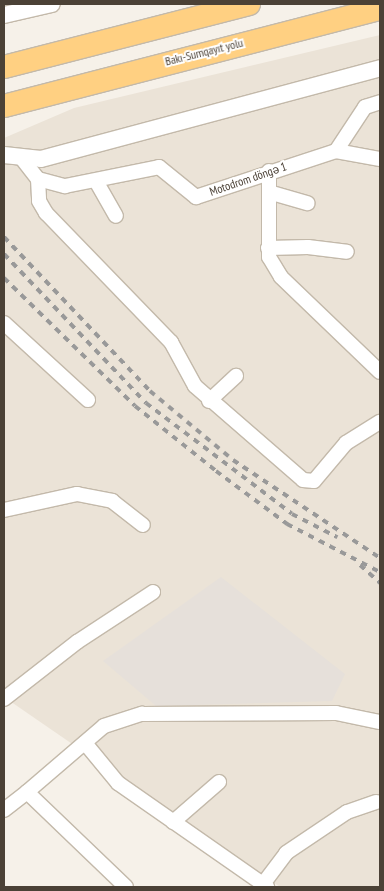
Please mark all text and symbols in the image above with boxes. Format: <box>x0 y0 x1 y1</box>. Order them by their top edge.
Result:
street label: Bakı-Sumqayıt yolu <box>163 35 245 69</box>
street label: Motodrom döngə 1 <box>208 159 288 199</box>

